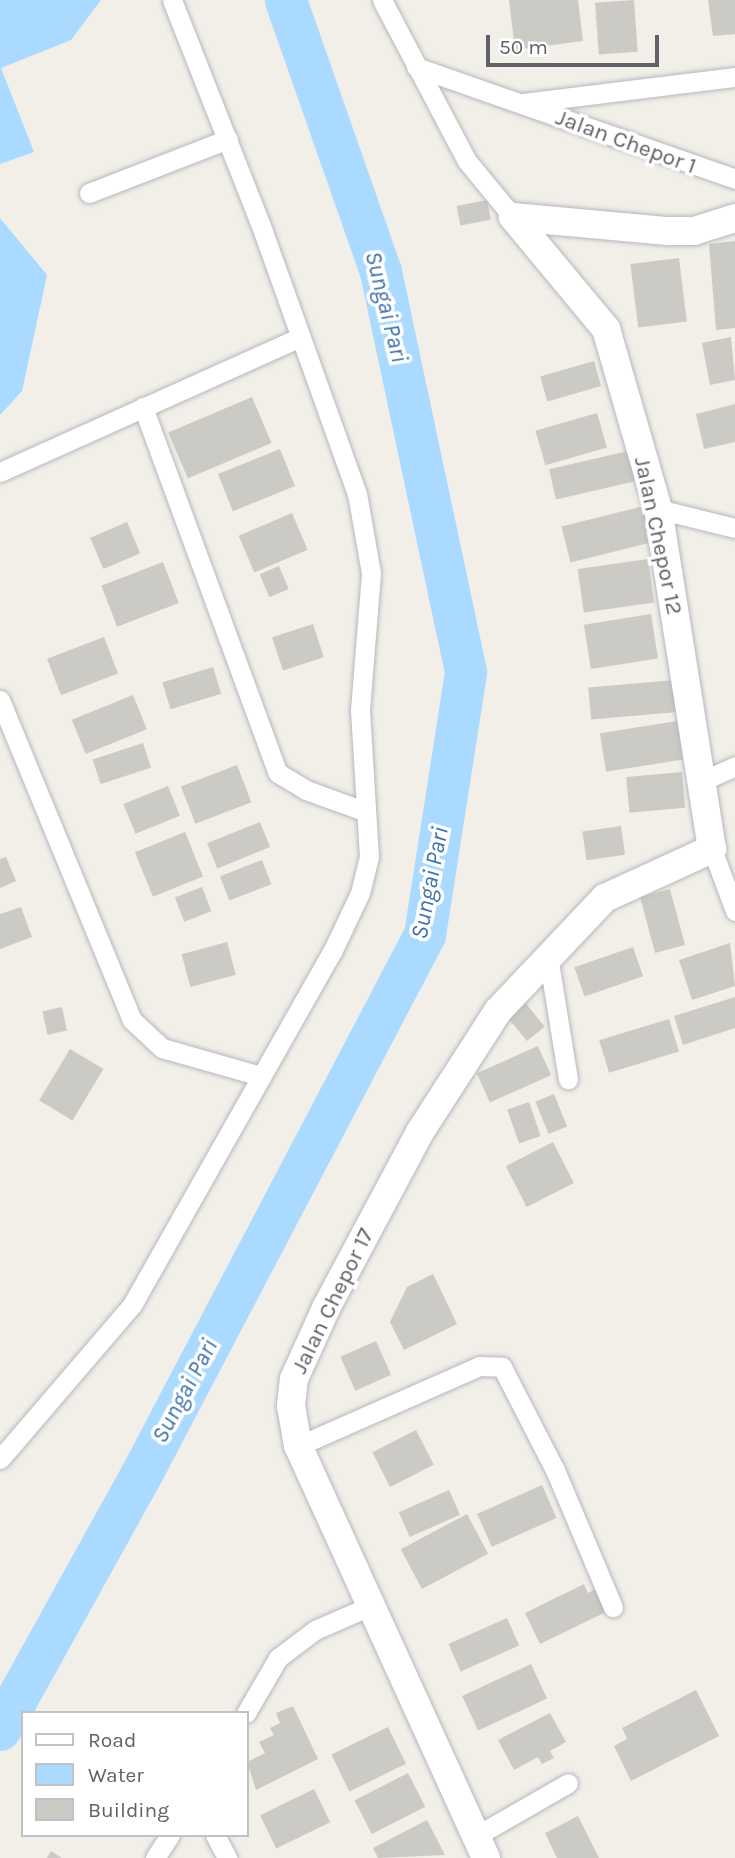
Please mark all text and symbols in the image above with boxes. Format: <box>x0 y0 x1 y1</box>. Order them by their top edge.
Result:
scale bar <box>490 21 663 65</box>
text: 50 m <box>499 35 548 59</box>
street label: Jalan Chepor 1 <box>552 104 700 180</box>
water label: Sungai Pari <box>358 248 414 366</box>
street label: Jalan Chepor 12 <box>628 454 688 618</box>
water label: Sungai Pari <box>405 824 455 942</box>
street label: Jalan Chepor 17 <box>286 1224 380 1378</box>
water label: Sungai Pari <box>146 1334 224 1448</box>
legend <box>21 1711 248 1837</box>
text: Road <box>88 1728 136 1752</box>
text: Water <box>88 1763 144 1787</box>
text: Building <box>88 1798 169 1822</box>

